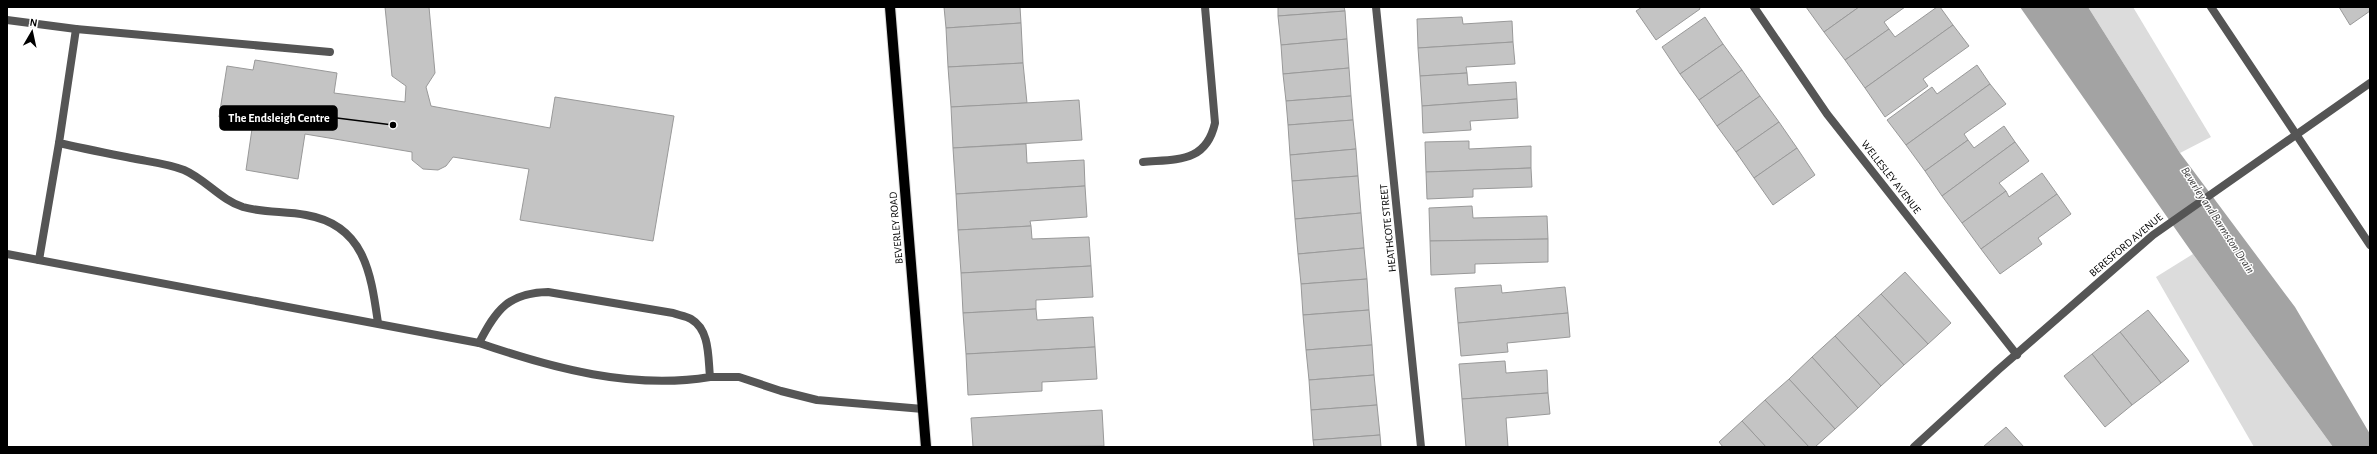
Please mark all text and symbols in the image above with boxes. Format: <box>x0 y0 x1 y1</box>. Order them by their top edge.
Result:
north arrow <box>12 12 52 52</box>
text: N <box>29 17 38 29</box>
callout: The Endsleigh Centre <box>220 106 337 130</box>
text: The Endsleigh Centre <box>228 112 330 124</box>
street label: WELLESLEY AVENUE <box>1859 138 1923 216</box>
water label: Beverley and Barmston Drain <box>2179 165 2257 275</box>
street label: HEATHCOTE STREET <box>1378 183 1398 273</box>
street label: BEVERLEY ROAD <box>887 191 905 265</box>
street label: BERESFORD AVENUE <box>2087 211 2165 279</box>

